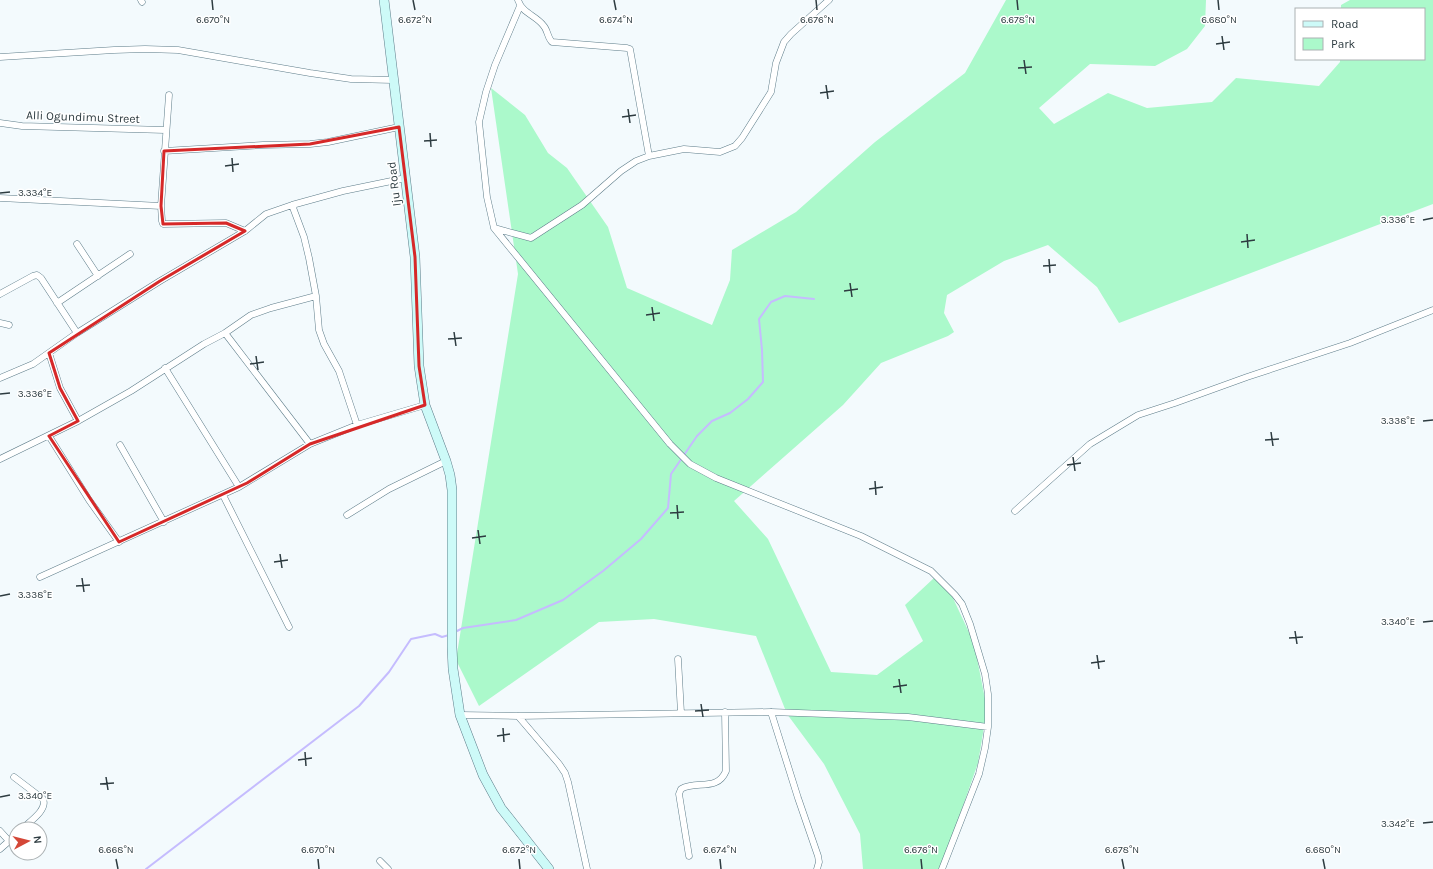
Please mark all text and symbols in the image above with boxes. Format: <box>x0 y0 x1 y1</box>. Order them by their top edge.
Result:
legend <box>1295 8 1425 60</box>
text: 6.670°N <box>196 14 230 26</box>
text: 6.672°N <box>398 14 432 26</box>
text: 6.674°N <box>599 14 633 26</box>
text: 6.676°N <box>800 14 834 26</box>
text: 6.678°N <box>1001 14 1035 26</box>
text: 6.680°N <box>1201 14 1237 26</box>
text: Road <box>1331 17 1359 31</box>
text: Park <box>1331 37 1356 51</box>
street label: Alli Ogundimu Street <box>26 108 141 126</box>
street label: Iju Road <box>384 161 404 207</box>
text: 3.334°E <box>18 187 52 199</box>
text: 3.336°E <box>1381 214 1415 226</box>
text: 3.336°E <box>18 388 52 400</box>
text: 3.338°E <box>1381 415 1415 427</box>
text: 3.338°E <box>18 589 52 601</box>
text: 3.340°E <box>1381 616 1415 628</box>
text: 3.340°E <box>18 790 52 802</box>
text: 3.342°E <box>1381 818 1415 830</box>
north arrow <box>8 821 48 861</box>
text: N <box>30 835 44 845</box>
text: 6.668°N <box>98 844 134 856</box>
text: 6.670°N <box>301 844 335 856</box>
text: 6.672°N <box>502 844 536 856</box>
text: 6.674°N <box>703 844 737 856</box>
text: 6.676°N <box>904 844 938 856</box>
text: 6.678°N <box>1105 844 1139 856</box>
text: 6.680°N <box>1305 844 1341 856</box>

